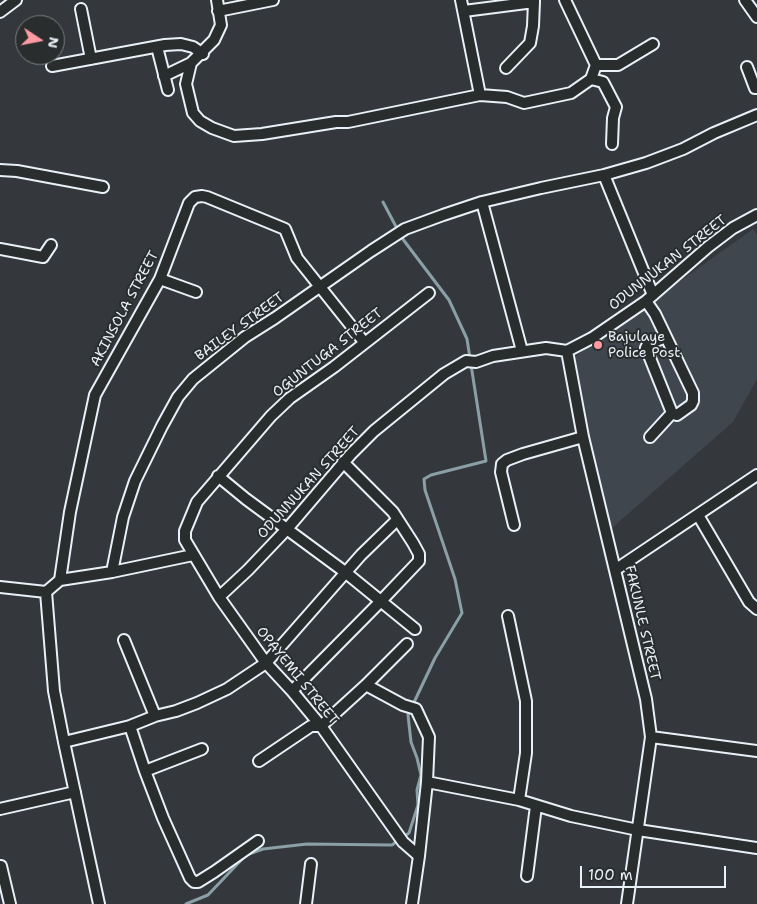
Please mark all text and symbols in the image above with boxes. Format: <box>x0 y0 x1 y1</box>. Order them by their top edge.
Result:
north arrow <box>15 15 65 65</box>
text: N <box>44 36 64 50</box>
street label: ODUNNUKAN STREET <box>606 212 730 314</box>
street label: AKINSOLA STREET <box>87 248 163 370</box>
street label: BAILEY STREET <box>192 289 288 365</box>
street label: OGUNTUGA STREET <box>270 305 386 401</box>
place label: Bajulaye Police Post <box>608 329 680 362</box>
marker: Bajulaye Police Post <box>592 339 604 351</box>
street label: ODUNNUKAN STREET <box>254 424 364 542</box>
street label: FAKUNLE STREET <box>621 564 663 682</box>
street label: OPAYEMI STREET <box>252 624 342 728</box>
scale bar <box>582 856 728 888</box>
text: 100 m <box>588 865 633 885</box>

